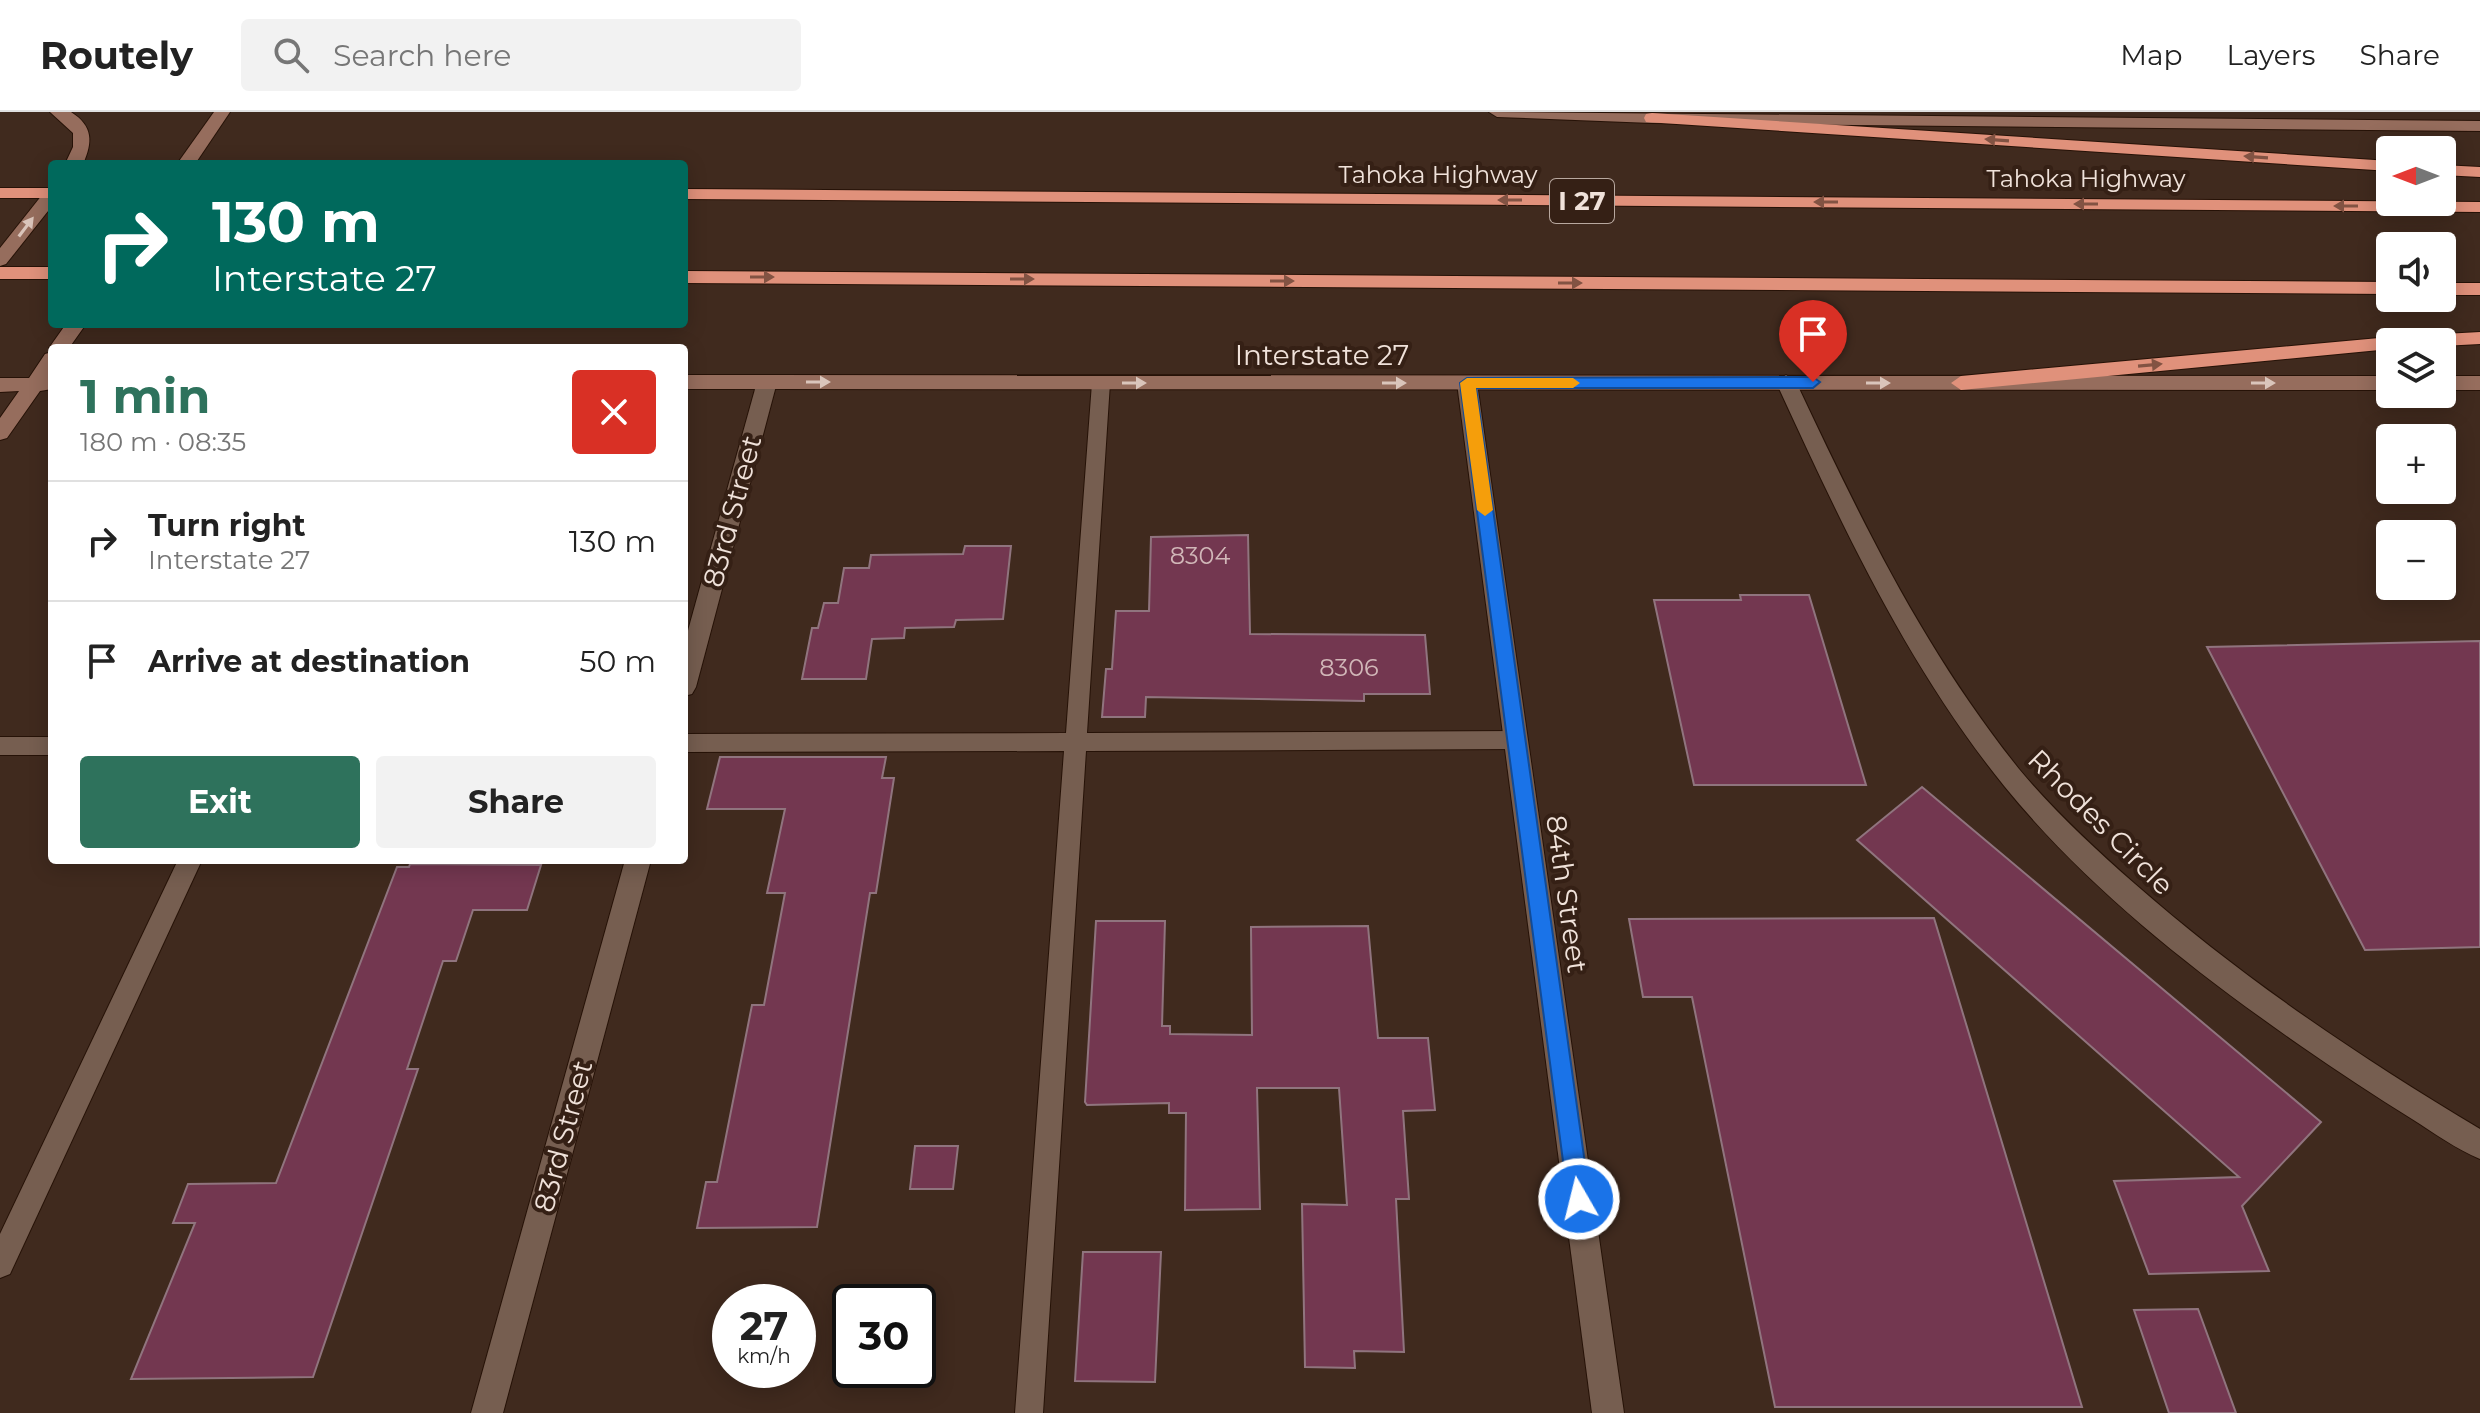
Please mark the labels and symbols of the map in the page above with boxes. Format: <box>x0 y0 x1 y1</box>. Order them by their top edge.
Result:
one-way arrow <box>1984 133 2009 146</box>
north arrow <box>2376 136 2456 216</box>
one-way arrow <box>2243 150 2268 163</box>
street label: Tahoka Highway <box>1339 160 1537 189</box>
street label: Tahoka Highway <box>1987 164 2185 193</box>
road number: I 27 <box>1550 179 1614 223</box>
one-way arrow <box>1497 194 1522 206</box>
one-way arrow <box>1813 196 1838 209</box>
one-way arrow <box>2073 198 2098 210</box>
one-way arrow <box>2333 200 2358 212</box>
one-way arrow <box>18 217 34 237</box>
one-way arrow <box>750 271 775 283</box>
one-way arrow <box>1010 273 1035 285</box>
one-way arrow <box>1270 275 1295 287</box>
one-way arrow <box>1558 277 1583 289</box>
pin <box>1779 300 1847 382</box>
street label: Interstate 27 <box>1235 338 1409 372</box>
one-way arrow <box>2138 359 2163 372</box>
one-way arrow <box>806 376 831 388</box>
one-way arrow <box>1122 377 1147 389</box>
one-way arrow <box>1382 377 1407 389</box>
one-way arrow <box>1866 377 1891 389</box>
one-way arrow <box>2251 377 2276 389</box>
street label: 83rd Street <box>695 431 769 591</box>
house number: 8304 <box>1170 541 1230 570</box>
house number: 8306 <box>1319 653 1379 682</box>
street label: Rhodes Circle <box>2021 742 2181 902</box>
street label: 84th Street <box>1539 813 1595 975</box>
street label: 83rd Street <box>526 1056 600 1216</box>
position arrow <box>1537 1157 1621 1241</box>
speed limit sign: 30 <box>832 1284 936 1388</box>

